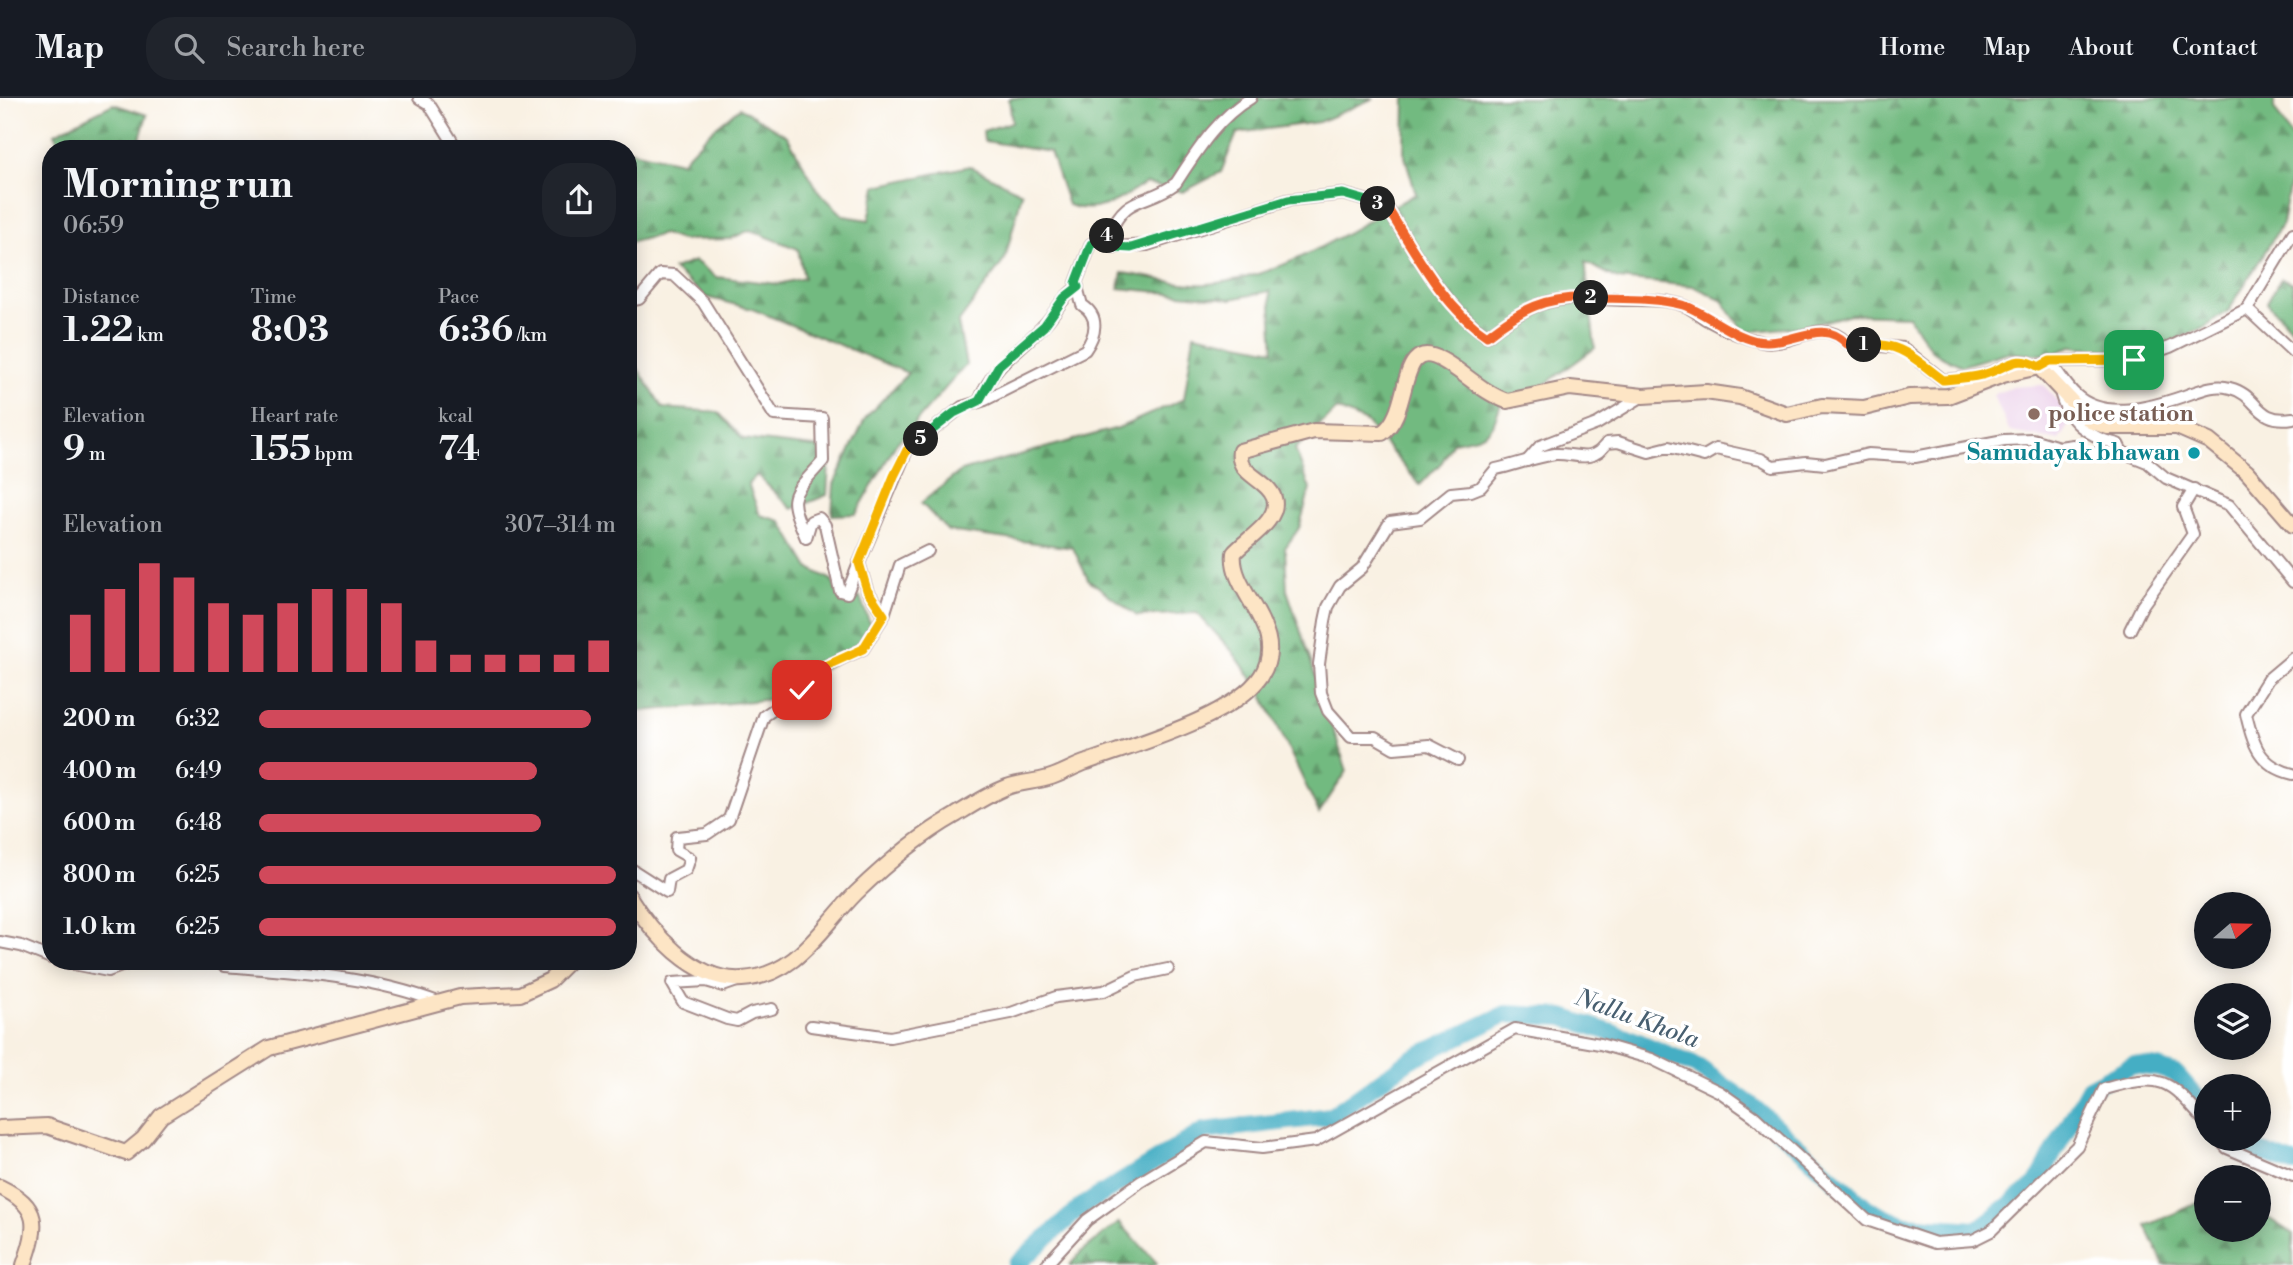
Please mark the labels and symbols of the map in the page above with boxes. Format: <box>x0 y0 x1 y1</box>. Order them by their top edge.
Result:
pin: 3 <box>1360 186 1396 222</box>
pin: 4 <box>1090 218 1124 254</box>
pin: 2 <box>1574 280 1608 316</box>
pin: 1 <box>1846 328 1882 362</box>
pin <box>2104 330 2164 390</box>
place label: police station <box>2048 400 2194 428</box>
marker: police station <box>2026 406 2042 422</box>
pin: 5 <box>904 422 939 456</box>
place label: Samudayak bhawan <box>1967 439 2180 467</box>
marker: Samudayak bhawan <box>2186 445 2202 461</box>
pin <box>772 660 832 720</box>
north arrow <box>2194 892 2272 970</box>
water label: Nallu Khola <box>1570 982 1704 1056</box>

